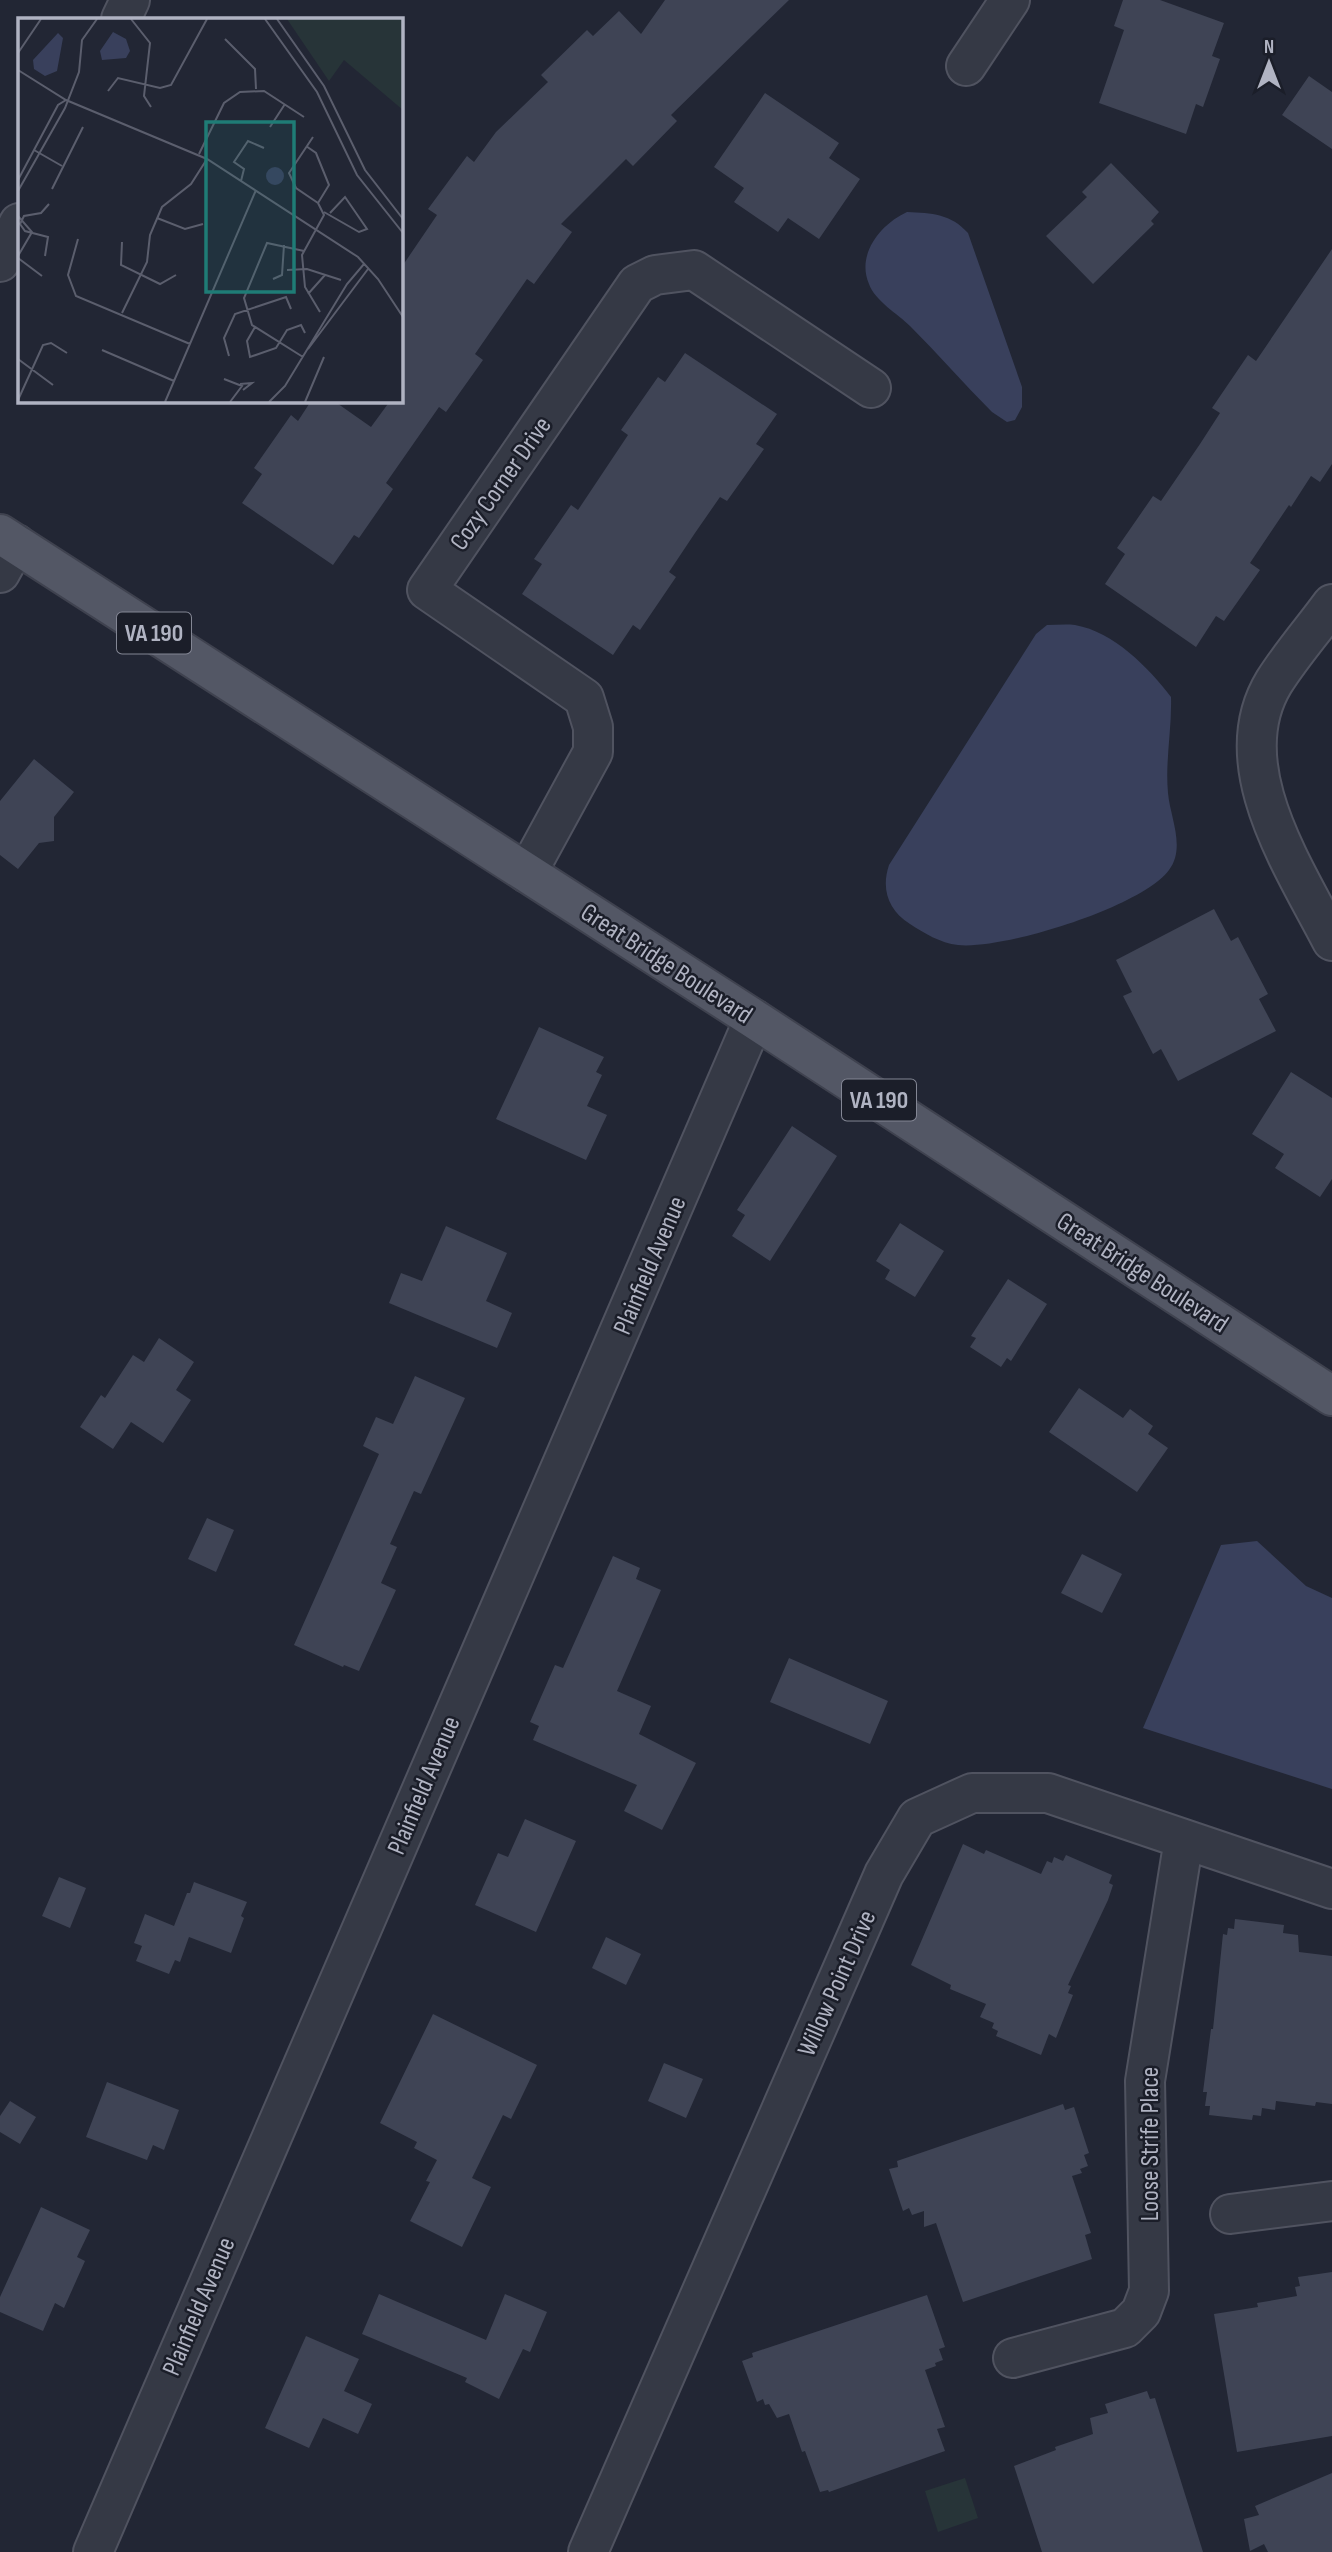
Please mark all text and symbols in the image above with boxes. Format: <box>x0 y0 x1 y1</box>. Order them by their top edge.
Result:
inset map <box>18 18 402 402</box>
north arrow <box>1234 28 1304 98</box>
text: N <box>1264 36 1274 59</box>
street label: Cozy Corner Drive <box>444 411 559 557</box>
road number: VA 190 <box>117 612 191 654</box>
street label: Great Bridge Boulevard <box>575 897 758 1031</box>
road number: VA 190 <box>842 1080 916 1120</box>
street label: Plainfield Avenue <box>607 1192 693 1339</box>
street label: Great Bridge Boulevard <box>1051 1206 1234 1340</box>
street label: Plainfield Avenue <box>381 1712 467 1859</box>
street label: Willow Point Drive <box>791 1906 883 2061</box>
street label: Loose Strife Place <box>1135 2067 1166 2221</box>
street label: Plainfield Avenue <box>156 2233 242 2380</box>

